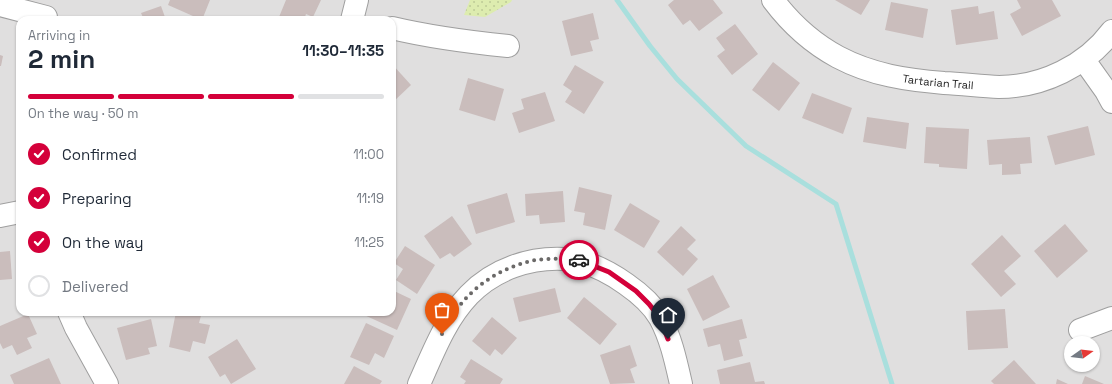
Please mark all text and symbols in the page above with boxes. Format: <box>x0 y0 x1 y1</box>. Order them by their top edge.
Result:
text: Arriving in <box>28 27 90 44</box>
text: 11:30–11:35 <box>302 41 384 60</box>
text: 2 min <box>28 42 95 76</box>
street label: Tartarian Trail <box>902 71 974 92</box>
text: On the way · 50 m <box>28 105 138 122</box>
icon: check <box>28 143 50 165</box>
text: Confirmed <box>62 145 137 164</box>
text: 11:00 <box>353 146 384 163</box>
icon: check <box>28 187 50 209</box>
text: Preparing <box>62 189 132 208</box>
text: 11:19 <box>356 190 384 207</box>
icon: check <box>28 231 50 253</box>
text: On the way <box>62 233 143 252</box>
text: 11:25 <box>354 234 384 251</box>
courier <box>559 240 599 280</box>
icon: car <box>568 249 590 271</box>
text: Delivered <box>62 277 129 296</box>
pin <box>425 293 459 334</box>
pin <box>651 298 685 339</box>
icon: bag <box>431 299 453 321</box>
icon: home <box>657 304 679 326</box>
north arrow <box>1064 336 1100 372</box>
map controls <box>1064 336 1100 372</box>

